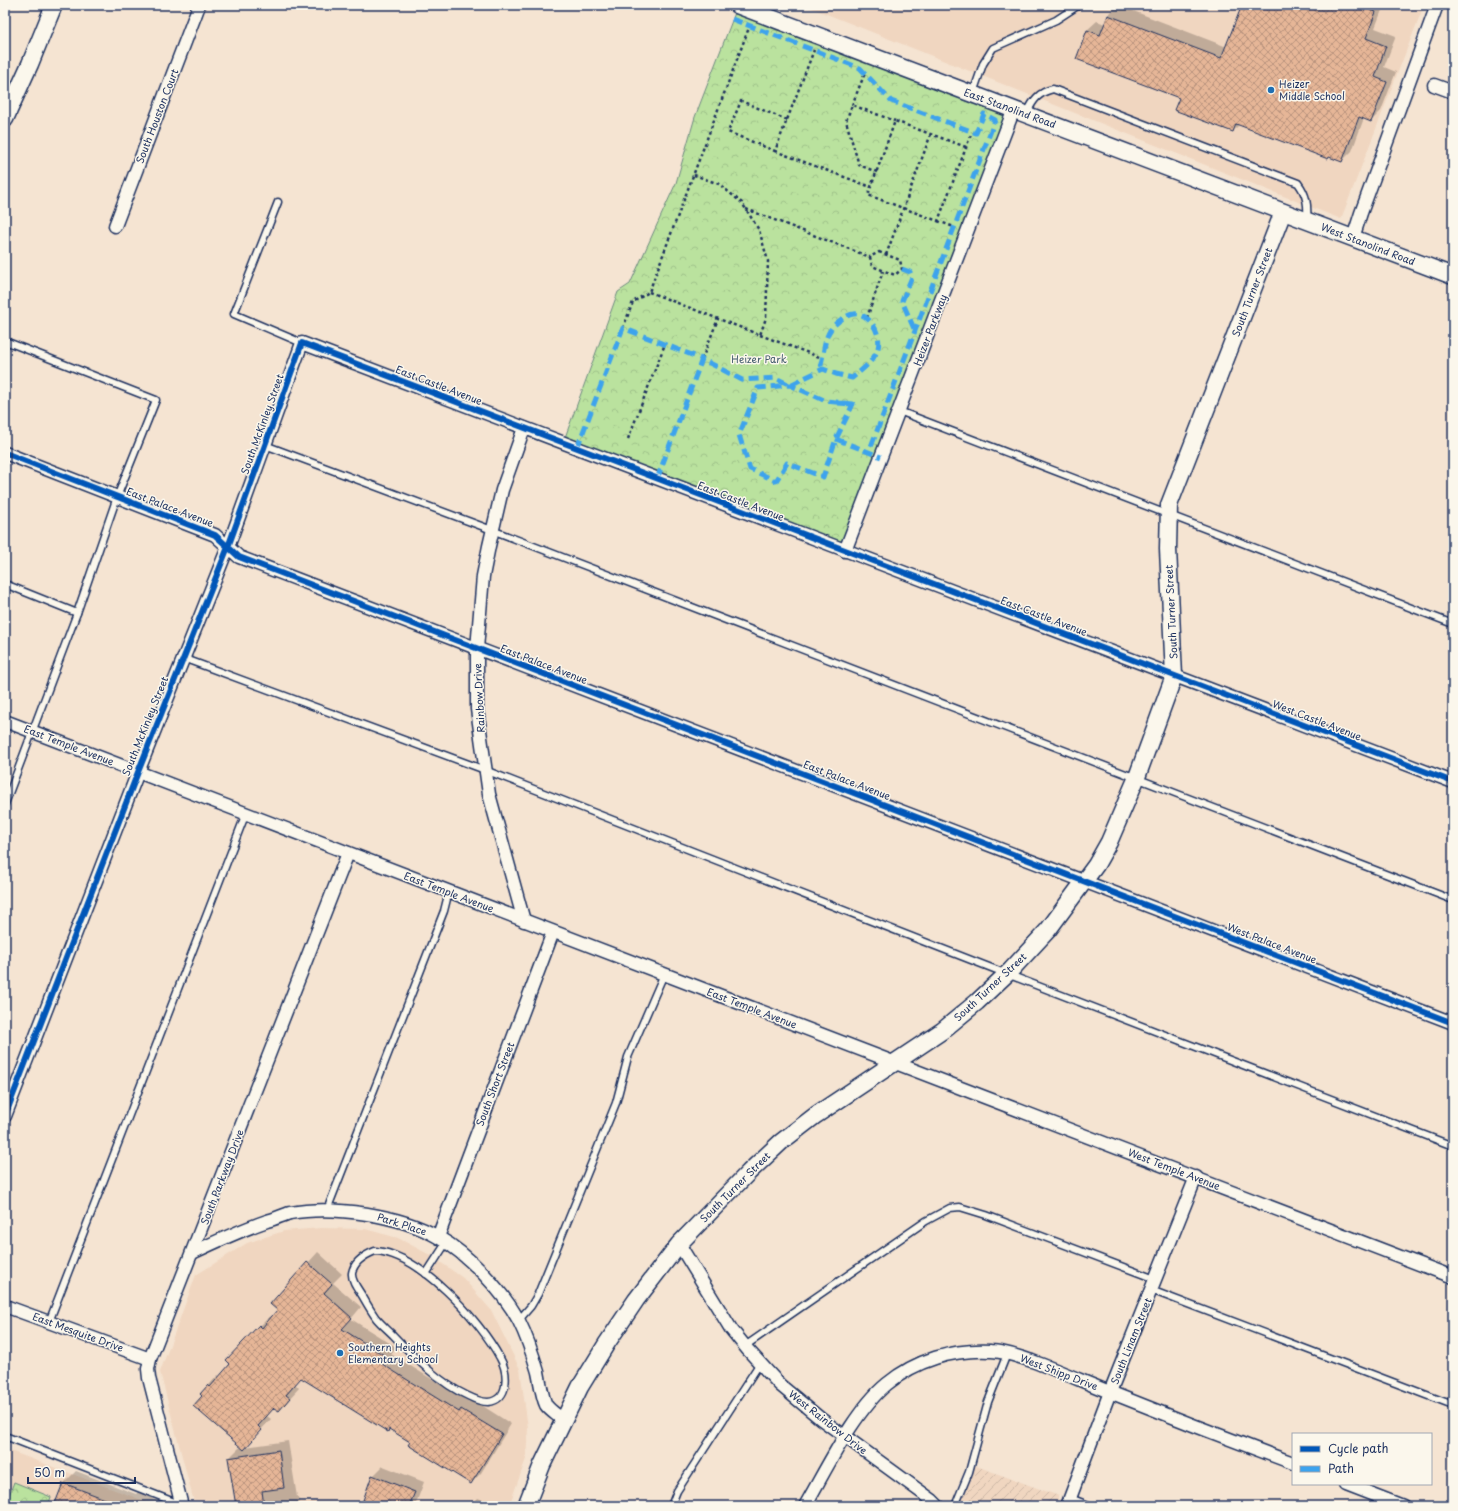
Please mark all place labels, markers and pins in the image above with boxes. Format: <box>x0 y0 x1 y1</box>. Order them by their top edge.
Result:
place label: Heizer Middle School <box>1279 76 1345 103</box>
marker: Heizer Middle School <box>1266 85 1276 95</box>
place label: Southern Heights Elementary School <box>348 1339 438 1366</box>
marker: Southern Heights Elementary School <box>335 1348 345 1358</box>

